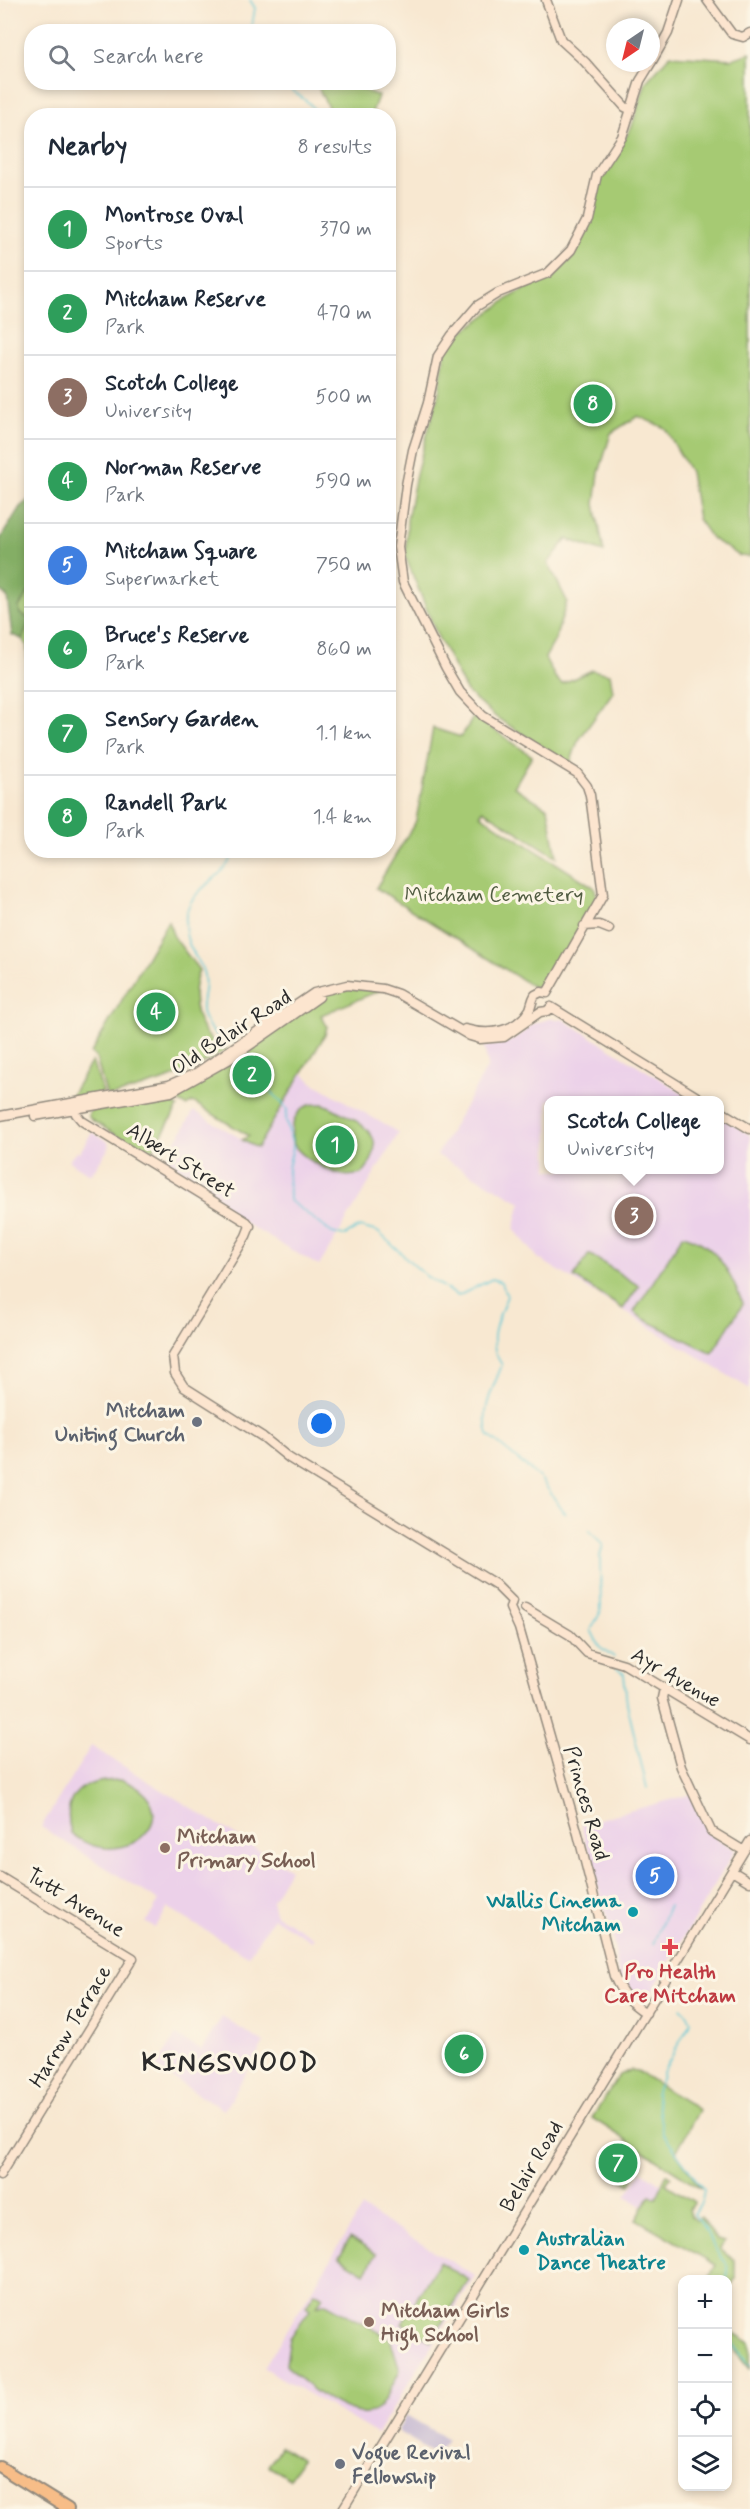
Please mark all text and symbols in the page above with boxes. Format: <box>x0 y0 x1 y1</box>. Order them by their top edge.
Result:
north arrow <box>606 18 660 72</box>
search box <box>24 24 396 90</box>
icon: search <box>45 41 78 74</box>
text: Search here <box>93 43 204 71</box>
text: Nearby <box>48 130 127 164</box>
text: 8 results <box>298 134 372 161</box>
text: Montrose Oval <box>105 202 243 230</box>
text: 1 <box>63 216 72 243</box>
text: 370 m <box>320 216 372 243</box>
text: Sports <box>105 230 163 257</box>
text: Mitcham Reserve <box>105 286 266 314</box>
text: 2 <box>63 300 72 327</box>
text: 470 m <box>317 300 372 327</box>
text: Park <box>105 314 145 341</box>
text: Scotch College <box>105 370 238 398</box>
pin: 8 <box>574 382 612 426</box>
text: 3 <box>63 384 72 411</box>
text: 500 m <box>315 384 372 411</box>
text: University <box>105 398 192 425</box>
text: Norman Reserve <box>105 454 262 482</box>
text: 4 <box>62 468 73 495</box>
text: 590 m <box>315 468 372 495</box>
text: Park <box>105 482 145 509</box>
text: Mitcham Square <box>105 538 257 566</box>
text: 5 <box>62 552 74 579</box>
text: 750 m <box>316 552 372 579</box>
text: Supermarket <box>105 566 219 593</box>
text: Bruce's Reserve <box>105 622 249 650</box>
text: 6 <box>62 636 73 663</box>
text: 860 m <box>316 636 372 663</box>
text: Park <box>105 650 145 677</box>
text: Sensory Garden <box>105 706 258 734</box>
text: 7 <box>61 720 74 747</box>
text: 1.1 km <box>315 720 372 747</box>
text: Park <box>105 734 145 761</box>
text: Randell Park <box>105 790 227 818</box>
text: 8 <box>62 804 73 831</box>
text: 1.4 km <box>313 804 372 831</box>
text: Park <box>105 818 145 845</box>
park label: Mitcham Cemetery <box>404 881 584 909</box>
street label: Old Belair Road <box>166 983 297 1082</box>
pin: 4 <box>136 990 176 1034</box>
pin: 2 <box>232 1052 272 1098</box>
popup <box>544 1096 724 1174</box>
text: Scotch College <box>567 1108 701 1136</box>
street label: Albert Street <box>121 1116 240 1205</box>
pin: 1 <box>316 1122 354 1168</box>
text: University <box>567 1136 654 1163</box>
pin: 3 <box>614 1194 654 1238</box>
place label: Mitcham Uniting Church <box>55 1397 185 1451</box>
your location <box>307 1409 336 1438</box>
marker: Mitcham Uniting Church <box>190 1415 204 1429</box>
street label: Ayr Avenue <box>626 1641 725 1715</box>
street label: Princes Road <box>556 1743 616 1864</box>
place label: Mitcham Primary School <box>177 1823 316 1875</box>
marker: Mitcham Primary School <box>158 1841 172 1855</box>
pin: 5 <box>636 1854 674 1898</box>
street label: Tutt Avenue <box>21 1861 130 1944</box>
place label: Wallis Cinema Mitcham <box>486 1887 622 1939</box>
marker: Wallis Cinema Mitcham <box>626 1905 640 1919</box>
marker: Pro Health Care Mitcham <box>661 1938 679 1956</box>
place label: Pro Health Care Mitcham <box>604 1958 736 2010</box>
street label: Harrow Terrace <box>23 1960 119 2093</box>
pin: 6 <box>444 2032 484 2076</box>
district label: KINGSWOOD <box>141 2046 319 2081</box>
street label: Belair Road <box>494 2116 570 2217</box>
pin: 7 <box>598 2140 638 2186</box>
place label: Australian Dance Theatre <box>536 2225 666 2277</box>
marker: Australian Dance Theatre <box>517 2243 531 2257</box>
map controls <box>678 2275 732 2491</box>
button: + <box>678 2275 732 2329</box>
place label: Mitcham Girls High School <box>381 2297 510 2351</box>
marker: Mitcham Girls High School <box>362 2315 376 2329</box>
button: − <box>678 2329 732 2383</box>
button: locate <box>678 2383 732 2437</box>
button: layers <box>678 2437 732 2491</box>
place label: Vogue Revival Fellowship <box>352 2439 471 2491</box>
marker: Vogue Revival Fellowship <box>333 2457 347 2471</box>

